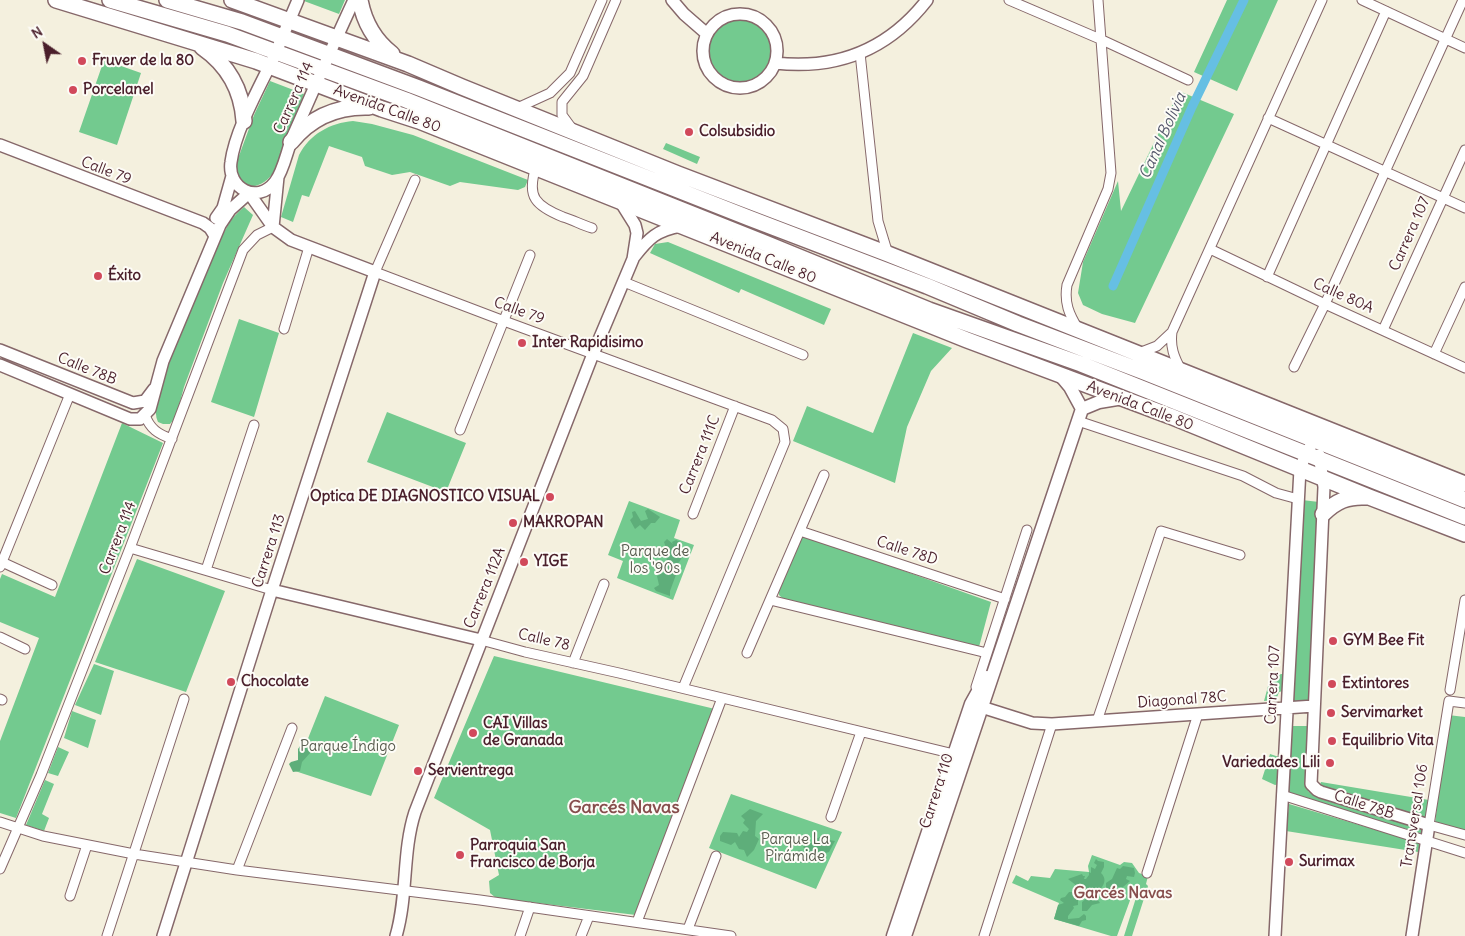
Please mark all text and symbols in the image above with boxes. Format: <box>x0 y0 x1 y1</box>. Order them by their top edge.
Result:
north arrow <box>20 20 70 70</box>
text: N <box>28 22 46 43</box>
place label: Fruver de la 80 <box>92 52 194 70</box>
marker: Fruver de la 80 <box>76 55 88 67</box>
street label: Carrera 114 <box>270 59 318 137</box>
place label: Porcelanel <box>83 81 154 99</box>
street label: Avenida Calle 80 <box>331 81 443 137</box>
marker: Porcelanel <box>67 84 79 96</box>
water label: Canal Bolivia <box>1135 90 1191 182</box>
place label: Colsubsidio <box>699 123 775 141</box>
marker: Colsubsidio <box>683 126 695 138</box>
street label: Calle 79 <box>78 153 134 189</box>
street label: Carrera 107 <box>1386 194 1434 274</box>
street label: Avenida Calle 80 <box>707 228 819 288</box>
place label: Éxito <box>108 267 141 285</box>
marker: Éxito <box>92 270 104 282</box>
street label: Calle 80A <box>1310 275 1376 317</box>
street label: Calle 79 <box>491 294 547 328</box>
place label: Inter Rapidisimo <box>532 334 644 352</box>
marker: Inter Rapidisimo <box>516 337 528 349</box>
street label: Calle 78B <box>55 349 119 389</box>
street label: Avenida Calle 80 <box>1084 377 1196 435</box>
street label: Carrera 111C <box>676 413 724 497</box>
place label: Optica DE DIAGNOSTICO VISUAL <box>310 488 540 506</box>
marker: Optica DE DIAGNOSTICO VISUAL <box>544 491 556 503</box>
street label: Carrera 114 <box>96 499 140 577</box>
street label: Carrera 113 <box>249 512 289 590</box>
place label: MAKROPAN <box>523 514 604 532</box>
marker: MAKROPAN <box>507 517 519 529</box>
street label: Calle 78D <box>874 533 940 569</box>
park label: Parque de los '90s <box>621 543 689 578</box>
street label: Carrera 112A <box>461 545 509 631</box>
place label: YIGE <box>534 553 568 571</box>
marker: YIGE <box>518 556 530 568</box>
street label: Calle 78 <box>516 625 572 655</box>
place label: GYM Bee Fit <box>1343 632 1424 650</box>
marker: GYM Bee Fit <box>1327 635 1339 647</box>
street label: Carrera 107 <box>1262 645 1284 725</box>
place label: Chocolate <box>241 673 309 691</box>
place label: Extintores <box>1342 675 1409 693</box>
marker: Chocolate <box>225 676 237 688</box>
marker: Extintores <box>1326 678 1338 690</box>
street label: Diagonal 78C <box>1137 688 1227 712</box>
place label: Servimarket <box>1341 704 1423 722</box>
marker: Servimarket <box>1325 707 1337 719</box>
place label: CAI Villas de Granada <box>483 715 563 750</box>
marker: CAI Villas de Granada <box>467 727 479 739</box>
place label: Equilibrio Vita <box>1342 732 1434 750</box>
marker: Equilibrio Vita <box>1326 735 1338 747</box>
park label: Parque Índigo <box>300 738 396 756</box>
street label: Carrera 110 <box>916 751 958 831</box>
place label: Variedades Lili <box>1222 754 1320 772</box>
marker: Variedades Lili <box>1324 757 1336 769</box>
place label: Servientrega <box>428 762 514 780</box>
street label: Transversal 106 <box>1398 763 1432 869</box>
marker: Servientrega <box>412 765 424 777</box>
street label: Calle 78B <box>1331 787 1397 823</box>
district label: Garcés Navas <box>568 797 680 819</box>
park label: Parque La Pirámide <box>761 831 829 866</box>
place label: Parroquia San Francisco de Borja <box>470 837 595 872</box>
marker: Parroquia San Francisco de Borja <box>454 849 466 861</box>
place label: Surimax <box>1299 853 1355 871</box>
marker: Surimax <box>1283 856 1295 868</box>
district label: Garcés Navas <box>1074 883 1172 903</box>

